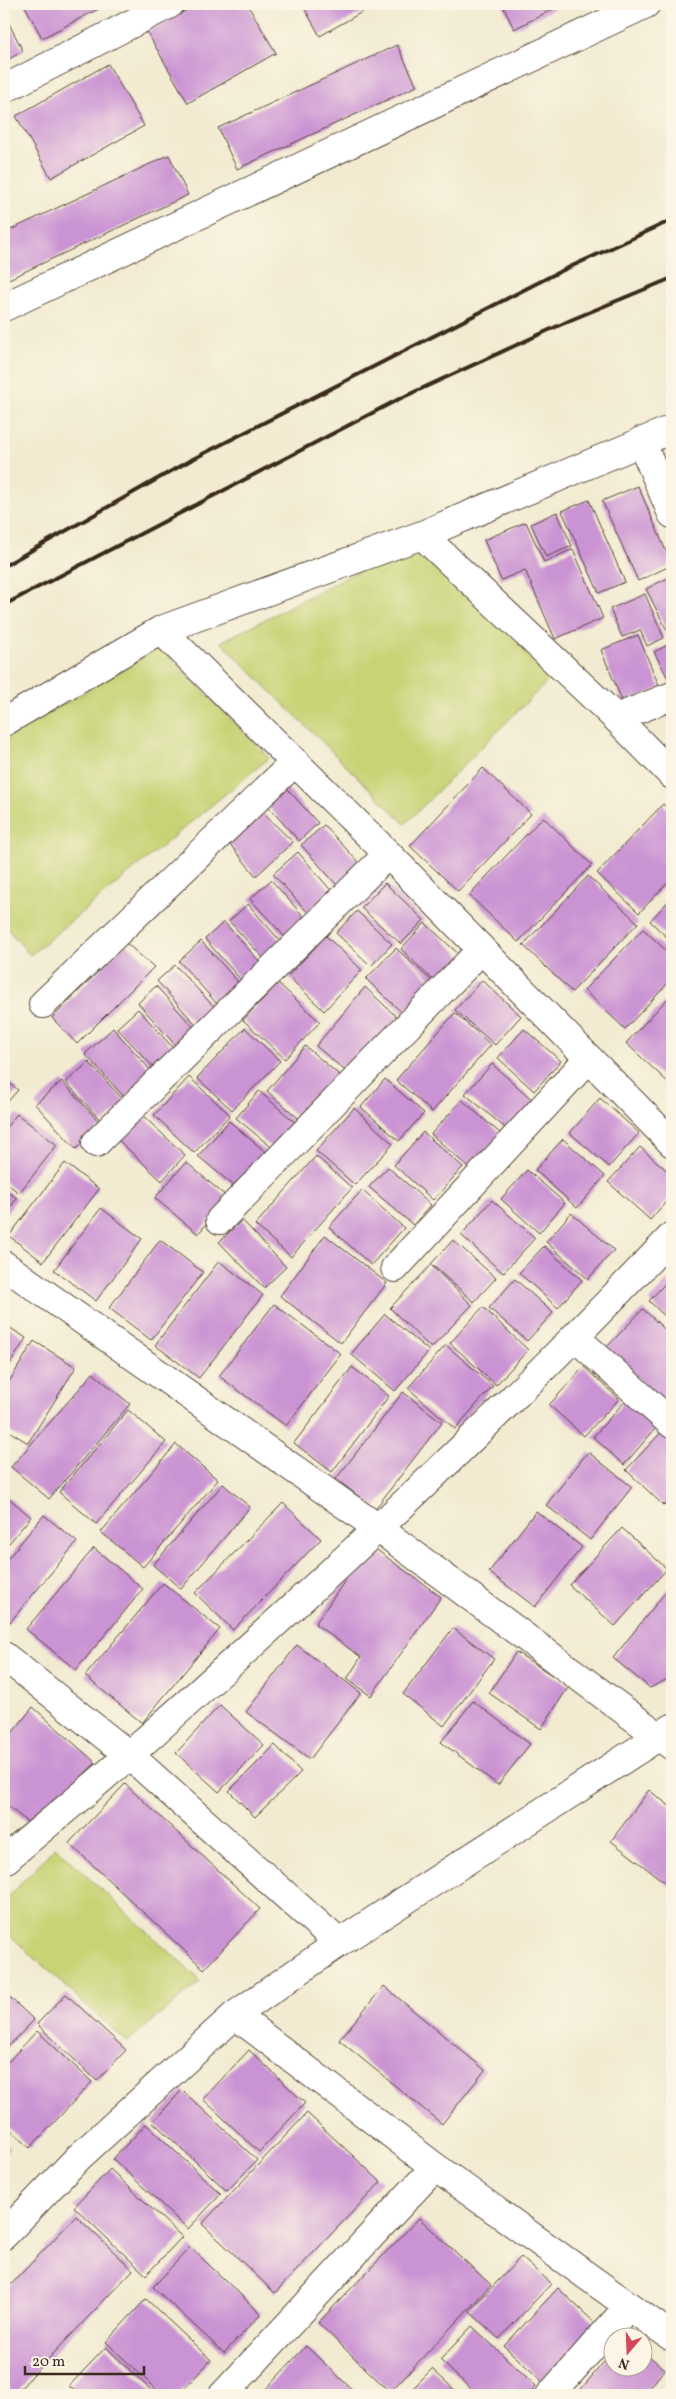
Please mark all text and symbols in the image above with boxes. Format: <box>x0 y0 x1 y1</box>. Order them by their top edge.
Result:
north arrow <box>604 2326 654 2376</box>
scale bar <box>25 2344 144 2376</box>
text: 20 m <box>32 2352 65 2373</box>
text: N <box>616 2352 632 2374</box>

